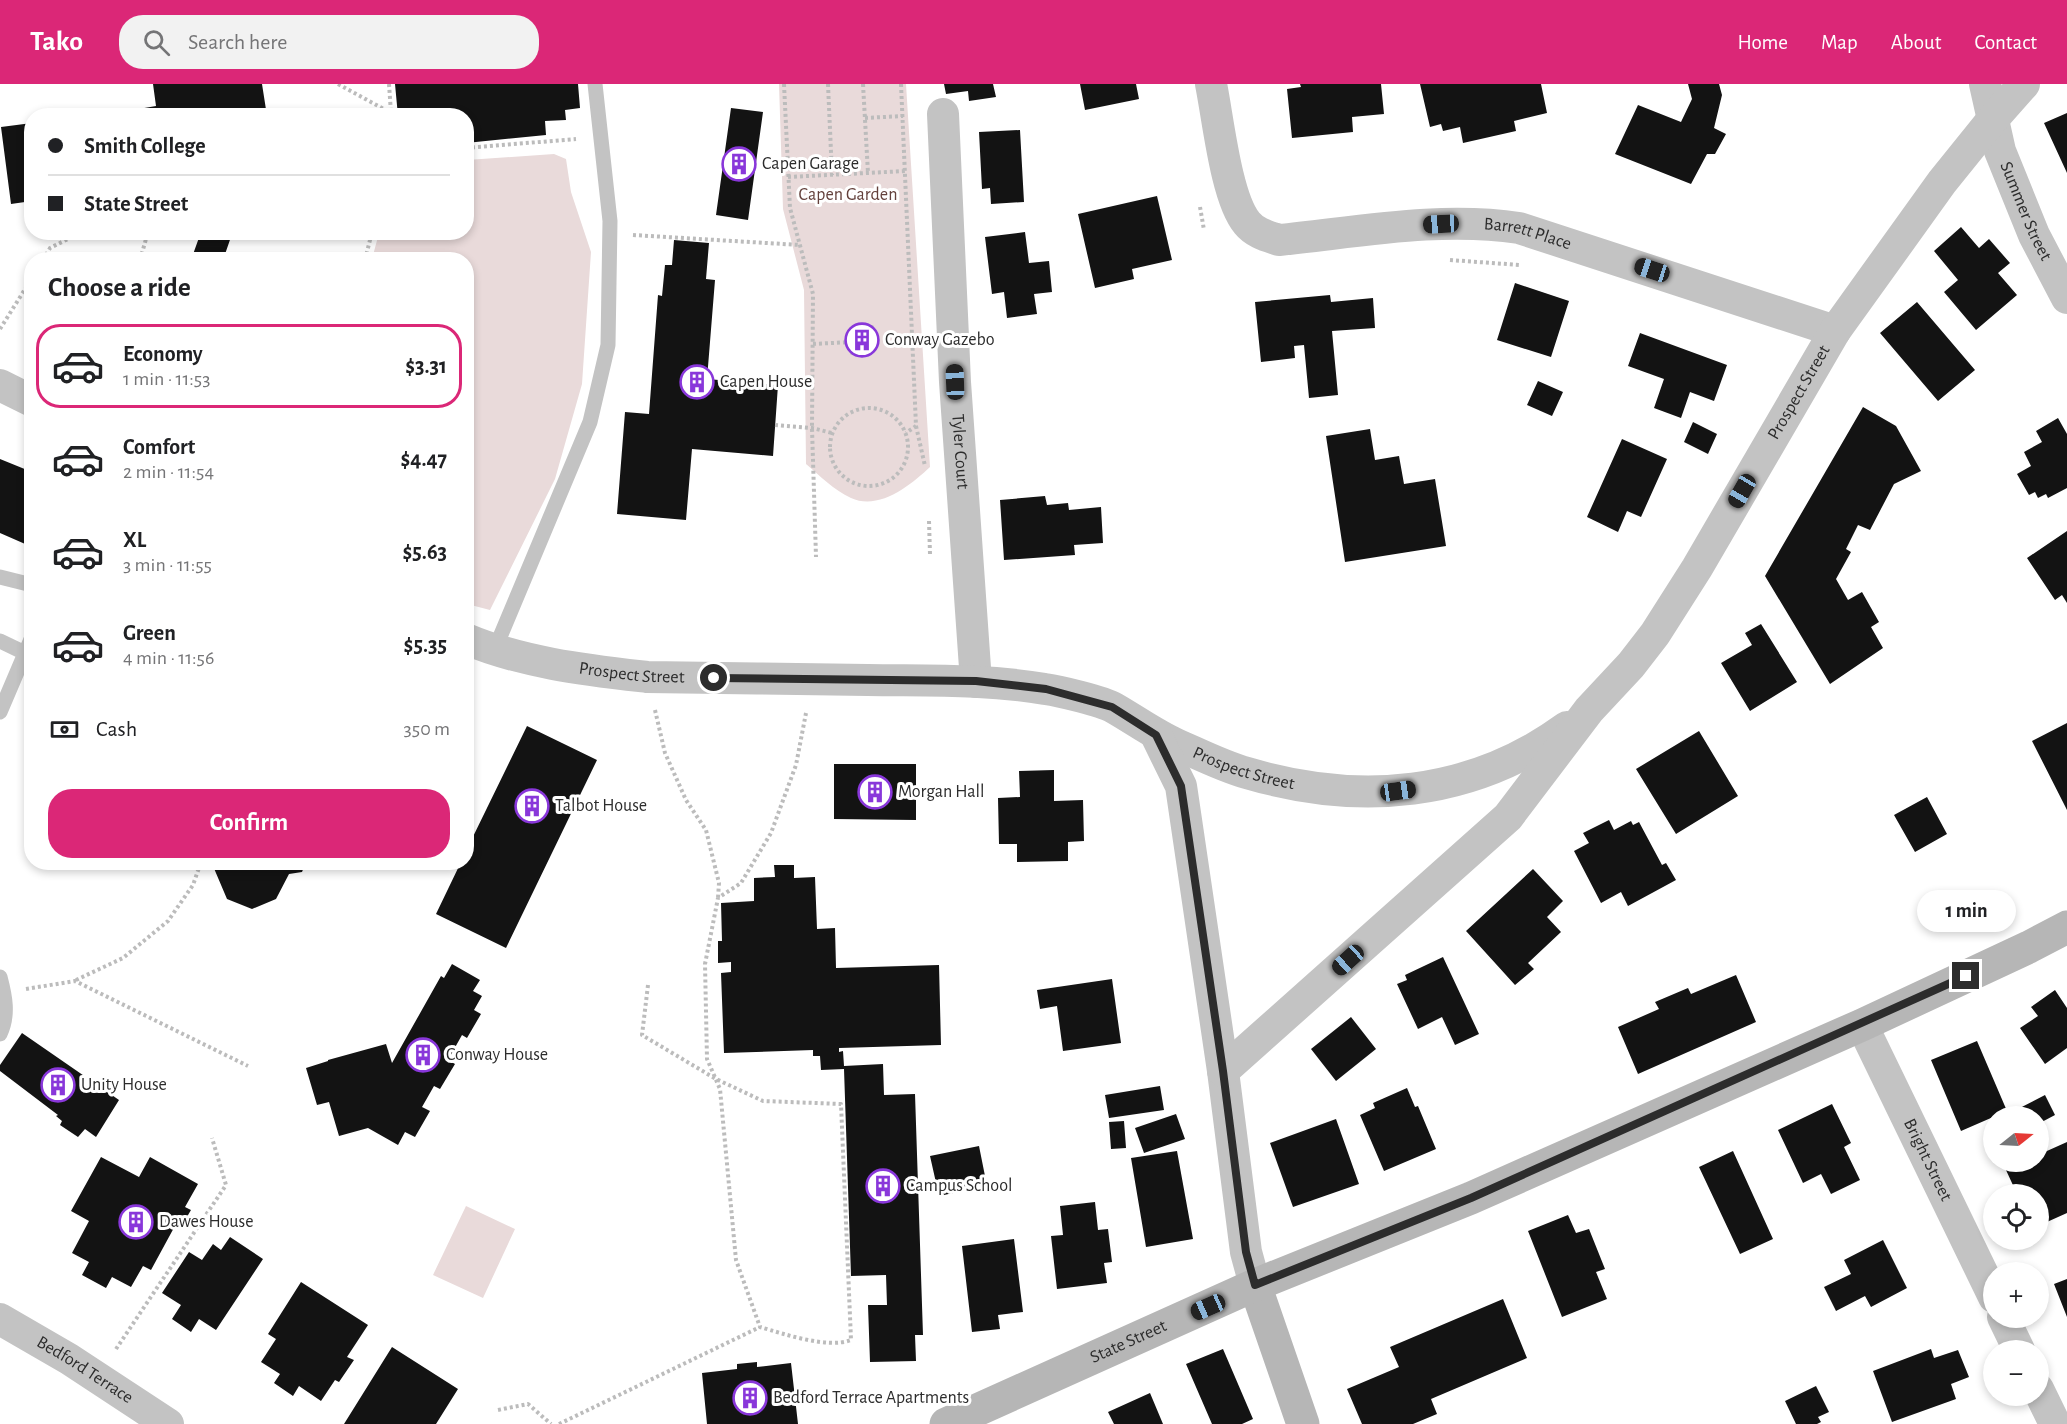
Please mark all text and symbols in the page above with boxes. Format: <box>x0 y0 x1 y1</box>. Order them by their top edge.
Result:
search box <box>119 15 539 69</box>
icon: search <box>140 26 173 59</box>
text: Tako <box>30 28 83 56</box>
text: Search here <box>188 31 288 53</box>
text: Home <box>1737 32 1788 53</box>
text: Map <box>1821 32 1858 53</box>
text: About <box>1891 32 1941 53</box>
text: Contact <box>1974 32 2037 53</box>
text: Smith College <box>84 135 206 157</box>
building icon: Capen Garage <box>721 146 757 182</box>
place label: Capen Garage <box>762 155 859 173</box>
street label: Summer Street <box>1996 159 2055 264</box>
park label: Capen Garden <box>799 186 897 204</box>
text: State Street <box>84 193 188 215</box>
car <box>1423 214 1459 234</box>
street label: Barrett Place <box>1483 215 1573 253</box>
car <box>1632 256 1672 284</box>
text: Choose a ride <box>48 274 191 301</box>
building icon: Conway Gazebo <box>844 322 880 358</box>
place label: Conway Gazebo <box>885 331 995 349</box>
icon: car <box>51 339 105 393</box>
street label: Prospect Street <box>1765 342 1834 443</box>
text: Economy <box>123 343 203 365</box>
text: $3.31 <box>405 355 447 377</box>
building icon: Capen House <box>679 364 715 400</box>
car <box>945 364 965 400</box>
text: 1 min · 11:53 <box>123 369 210 389</box>
place label: Capen House <box>720 373 812 391</box>
street label: Tyler Court <box>948 413 971 490</box>
icon: car <box>51 432 105 486</box>
text: Comfort <box>123 436 195 458</box>
text: $4.47 <box>400 448 447 470</box>
text: 2 min · 11:54 <box>123 462 214 482</box>
car <box>1725 471 1759 511</box>
icon: car <box>51 525 105 579</box>
text: XL <box>123 529 146 551</box>
text: $5.63 <box>402 541 447 563</box>
text: 3 min · 11:55 <box>123 555 212 575</box>
icon: car <box>51 618 105 672</box>
text: Green <box>123 622 176 644</box>
text: $5.35 <box>404 634 447 656</box>
text: 4 min · 11:56 <box>123 648 214 668</box>
street label: Prospect Street <box>578 659 685 687</box>
route start <box>700 664 727 691</box>
icon: cash <box>48 713 81 746</box>
text: Cash <box>96 718 137 740</box>
text: 350 m <box>404 719 450 739</box>
street label: Prospect Street <box>1190 744 1296 793</box>
building icon: Morgan Hall <box>857 774 893 810</box>
car <box>1379 780 1417 802</box>
place label: Morgan Hall <box>898 783 984 801</box>
building icon: Talbot House <box>514 788 550 824</box>
button: Confirm <box>48 789 450 858</box>
place label: Talbot House <box>555 797 647 815</box>
callout: 1 min <box>1916 889 2016 931</box>
text: 1 min <box>1945 901 1988 921</box>
car <box>1329 941 1367 979</box>
route end <box>1952 962 1979 989</box>
building icon: Conway House <box>405 1037 441 1073</box>
place label: Conway House <box>446 1046 548 1064</box>
building icon: Unity House <box>40 1067 76 1103</box>
place label: Unity House <box>81 1076 167 1094</box>
north arrow <box>1983 1106 2049 1172</box>
map controls <box>1983 1106 2049 1406</box>
street label: Bright Street <box>1900 1116 1955 1204</box>
building icon: Campus School <box>865 1168 901 1204</box>
place label: Campus School <box>906 1177 1012 1195</box>
button: locate <box>1983 1184 2049 1250</box>
building icon: Dawes House <box>118 1204 154 1240</box>
place label: Dawes House <box>159 1213 253 1231</box>
button: + <box>1983 1262 2049 1328</box>
car <box>1188 1291 1228 1323</box>
street label: State Street <box>1087 1317 1170 1367</box>
street label: Bedford Terrace <box>34 1333 136 1407</box>
button: − <box>1983 1340 2049 1406</box>
building icon: Bedford Terrace Apartments <box>732 1380 768 1416</box>
place label: Bedford Terrace Apartments <box>773 1389 969 1407</box>

